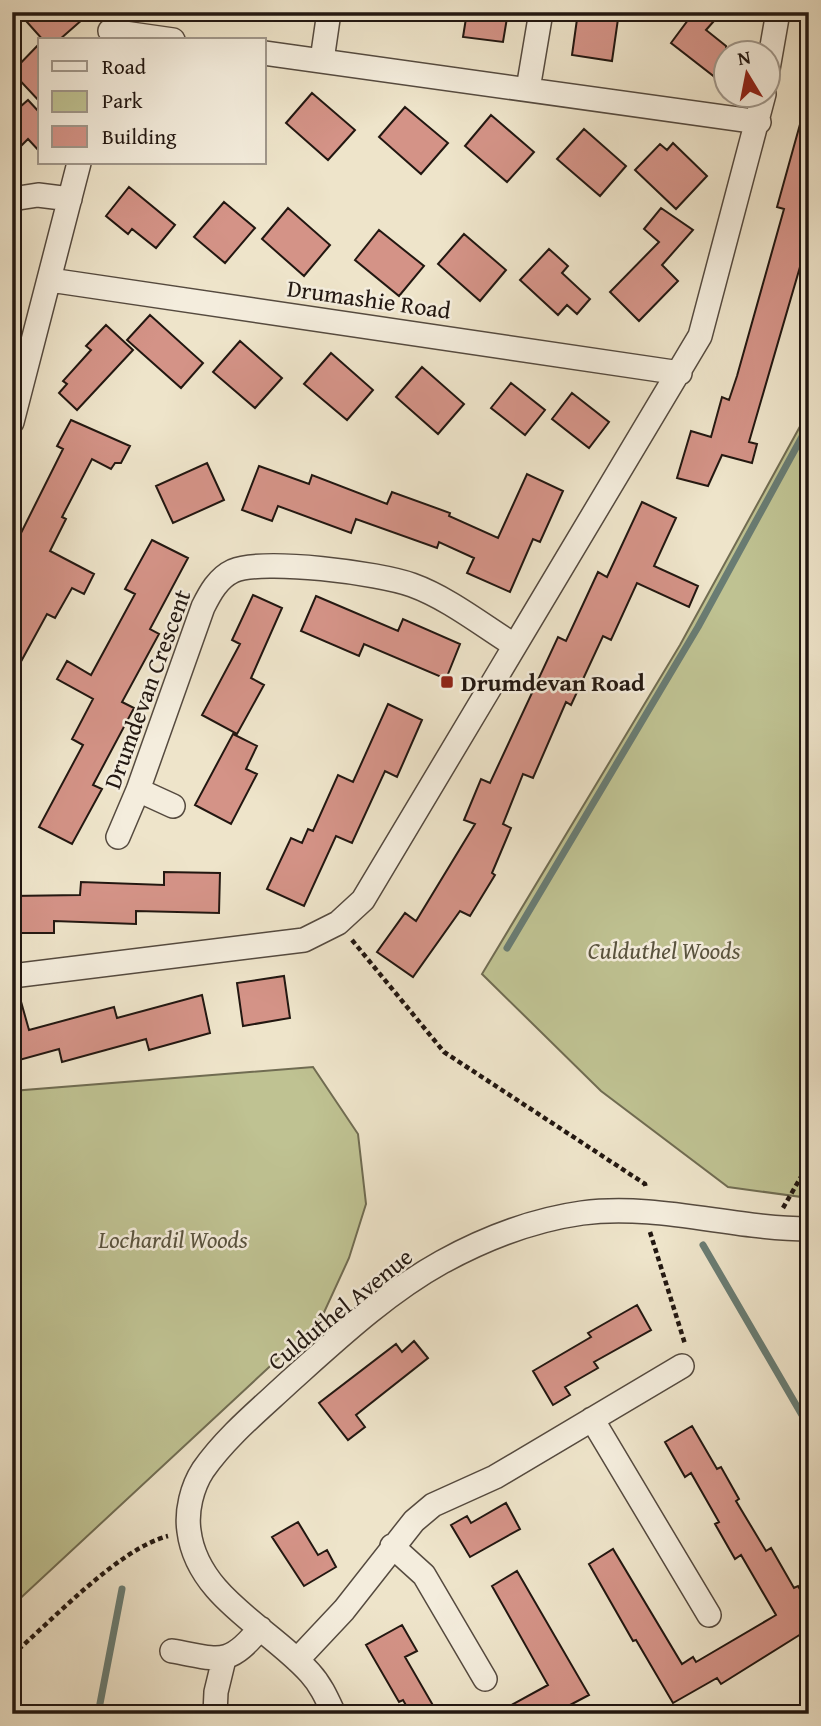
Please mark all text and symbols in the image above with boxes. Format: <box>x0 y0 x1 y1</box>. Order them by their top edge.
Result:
legend <box>38 38 266 164</box>
north arrow <box>712 38 782 108</box>
text: N <box>735 42 753 72</box>
text: Road <box>102 51 147 82</box>
text: Park <box>102 85 143 116</box>
text: Building <box>102 121 177 152</box>
street label: Drumashie Road <box>285 270 453 328</box>
street label: Drumdevan Crescent <box>95 584 200 794</box>
place label: Drumdevan Road <box>461 665 645 700</box>
marker: Drumdevan Road <box>439 674 455 690</box>
park label: Culduthel Woods <box>588 933 741 968</box>
park label: Lochardil Woods <box>97 1222 248 1257</box>
street label: Culduthel Avenue <box>260 1240 420 1378</box>

